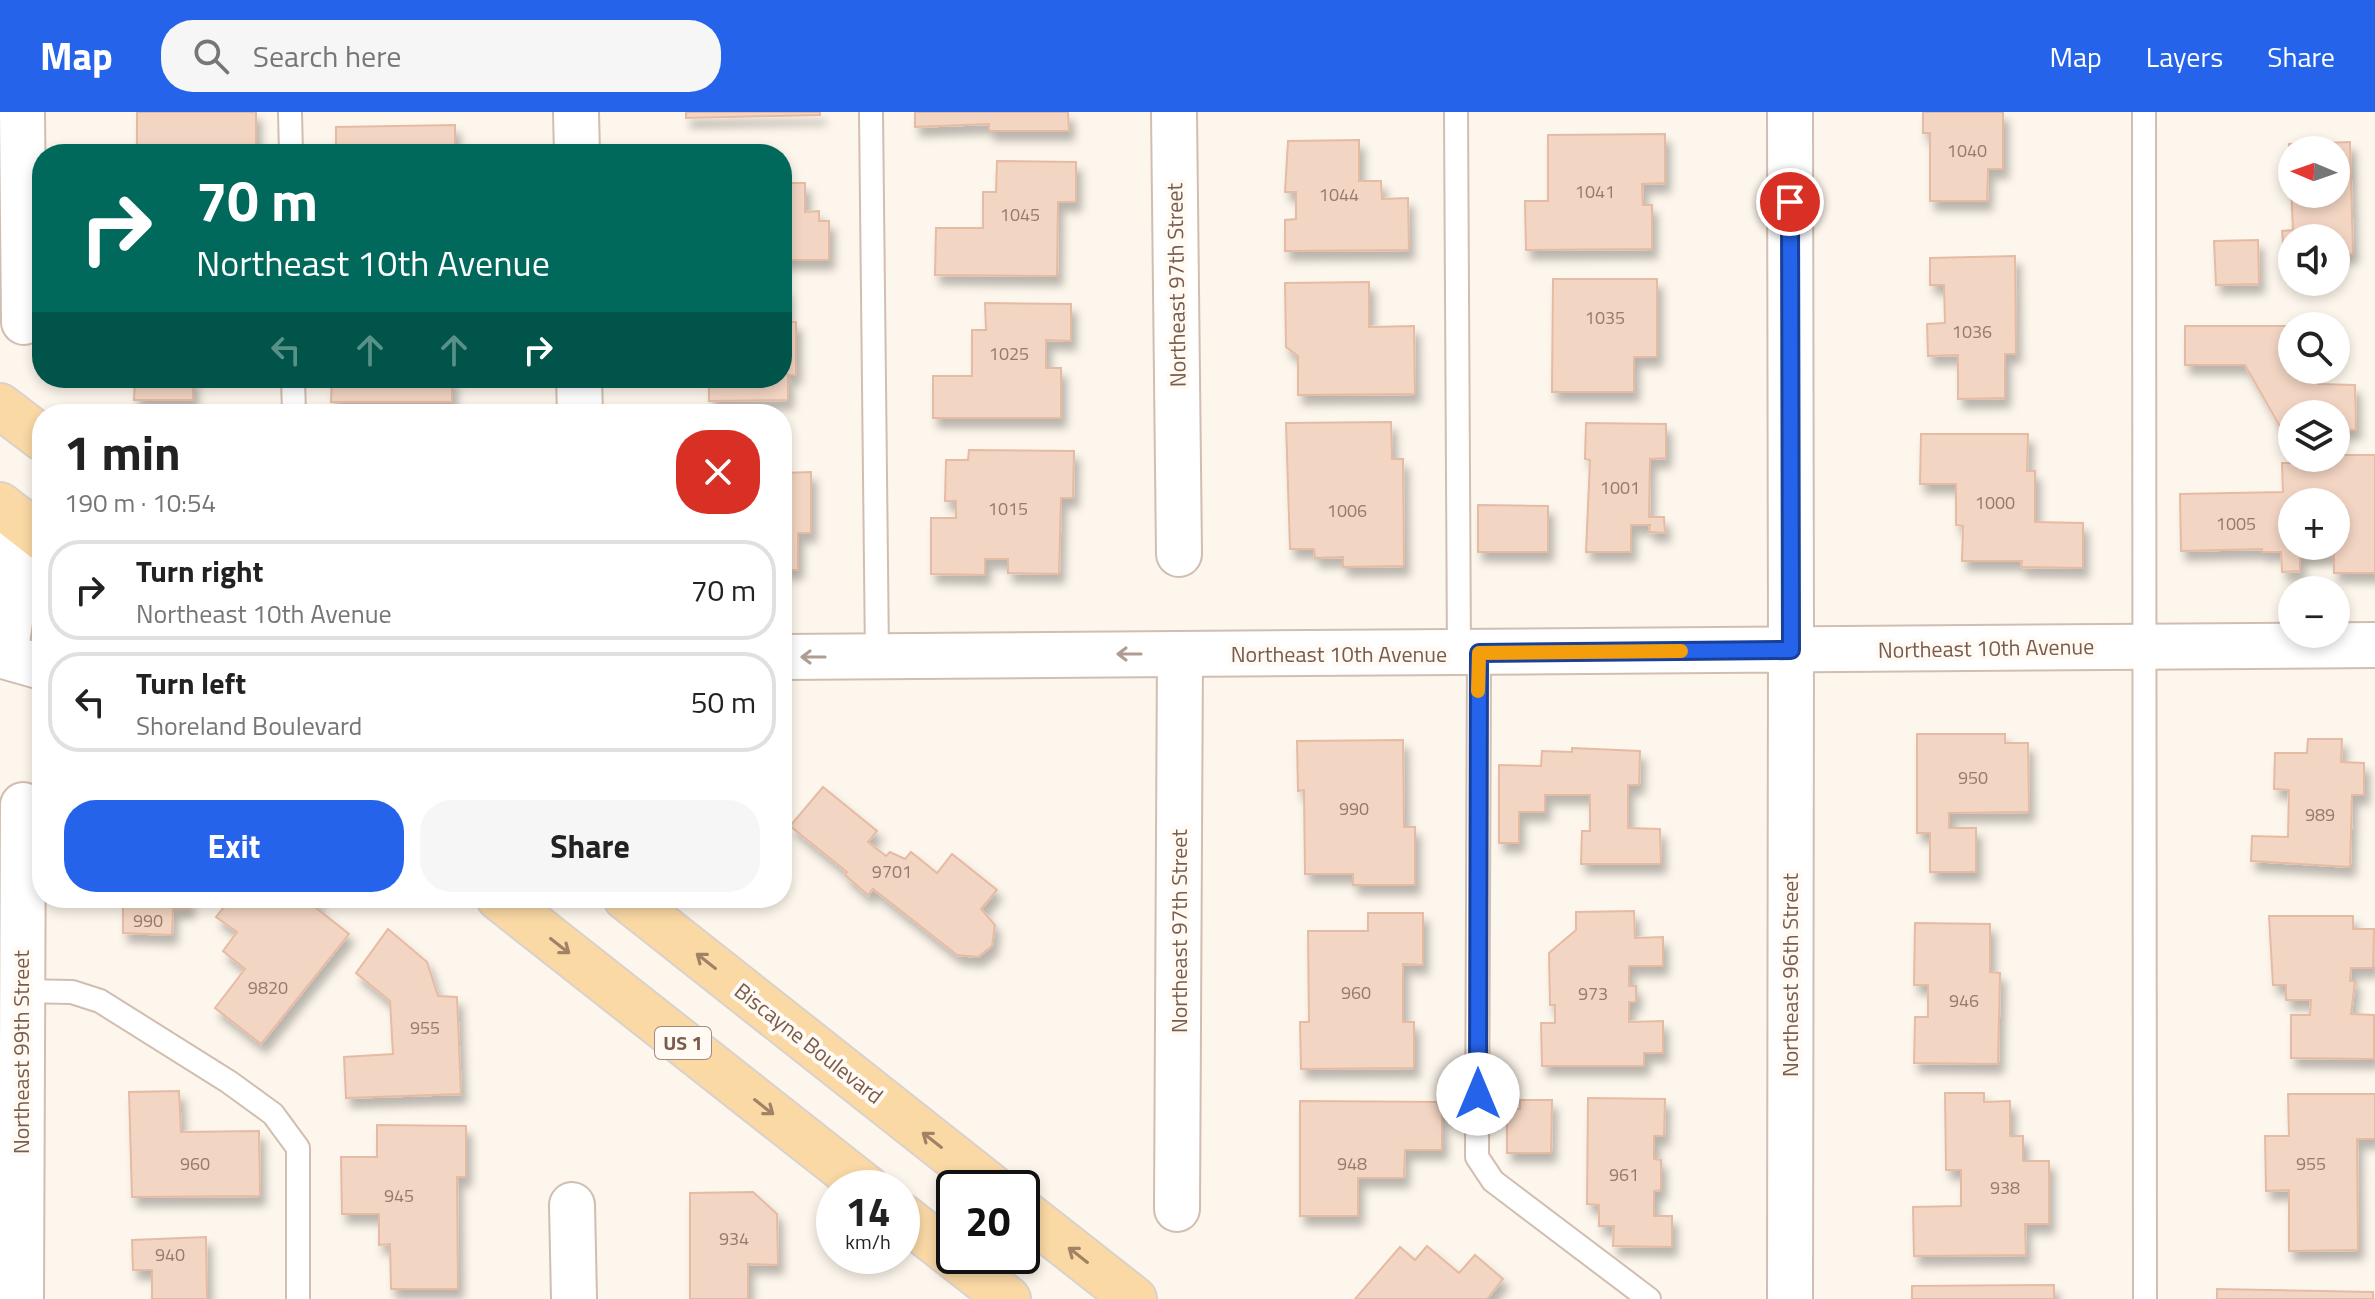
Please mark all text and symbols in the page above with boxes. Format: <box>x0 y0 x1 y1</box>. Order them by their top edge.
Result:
search box <box>161 20 721 92</box>
text: Map <box>40 27 113 85</box>
text: Search here <box>253 33 402 79</box>
icon: search <box>189 34 233 78</box>
text: Map <box>2049 35 2102 78</box>
text: Layers <box>2146 35 2223 78</box>
text: Share <box>2267 35 2335 78</box>
north arrow <box>2278 136 2350 208</box>
map controls <box>2278 136 2350 648</box>
house number: 1040 <box>1947 137 1987 164</box>
text: 70 m <box>196 158 318 243</box>
pin <box>1756 168 1824 236</box>
icon: right <box>64 176 168 280</box>
house number: 1041 <box>1575 178 1615 205</box>
icon: arrive <box>1768 180 1812 224</box>
house number: 1044 <box>1319 181 1359 208</box>
street label: Northeast 97th Street <box>1157 182 1195 387</box>
house number: 1045 <box>1000 201 1040 228</box>
button: sound <box>2278 224 2350 296</box>
text: Northeast 10th Avenue <box>196 235 550 290</box>
house number: 1035 <box>1585 304 1625 331</box>
button: search <box>2278 312 2350 384</box>
house number: 1036 <box>1952 318 1992 345</box>
icon: left <box>264 328 308 372</box>
icon: ahead <box>348 328 392 372</box>
icon: ahead <box>432 328 476 372</box>
icon: right <box>516 328 560 372</box>
house number: 1025 <box>989 340 1029 367</box>
button: layers <box>2278 400 2350 472</box>
text: 1 min <box>64 416 181 489</box>
button: close <box>676 430 760 514</box>
house number: 1001 <box>1600 474 1640 501</box>
text: 190 m · 10:54 <box>64 483 216 522</box>
button: + <box>2278 488 2350 560</box>
house number: 1000 <box>1975 489 2015 516</box>
house number: 1015 <box>988 495 1028 522</box>
house number: 1006 <box>1327 497 1367 524</box>
house number: 1005 <box>2216 510 2256 537</box>
text: Turn right <box>136 548 264 594</box>
text: 70 m <box>691 567 756 613</box>
icon: right <box>68 568 112 612</box>
button: − <box>2278 576 2350 648</box>
text: Northeast 10th Avenue <box>136 594 392 633</box>
street label: Northeast 10th Avenue <box>1878 629 2094 667</box>
street label: Northeast 10th Avenue <box>1231 637 1447 671</box>
one-way arrow <box>1116 646 1143 662</box>
one-way arrow <box>800 649 827 665</box>
text: Turn left <box>136 660 246 706</box>
text: 50 m <box>691 679 756 725</box>
icon: left <box>68 680 112 724</box>
text: Shoreland Boulevard <box>136 706 362 745</box>
house number: 950 <box>1958 764 1988 791</box>
house number: 990 <box>1339 795 1369 822</box>
button: Exit <box>64 800 404 892</box>
button: Share <box>420 800 760 892</box>
house number: 989 <box>2305 801 2335 828</box>
street label: Northeast 97th Street <box>1162 829 1196 1033</box>
house number: 9701 <box>872 858 912 885</box>
street label: Northeast 96th Street <box>1773 873 1807 1077</box>
house number: 990 <box>133 907 163 934</box>
one-way arrow <box>549 938 570 955</box>
street label: Northeast 99th Street <box>4 950 38 1154</box>
one-way arrow <box>696 953 717 970</box>
house number: 9820 <box>248 974 288 1001</box>
street label: Biscayne Boulevard <box>727 974 891 1112</box>
house number: 960 <box>1341 979 1371 1006</box>
house number: 973 <box>1578 980 1608 1007</box>
house number: 946 <box>1949 987 1979 1014</box>
house number: 955 <box>410 1014 440 1041</box>
road number: US 1 <box>655 1027 711 1059</box>
position arrow <box>1436 1052 1520 1136</box>
one-way arrow <box>753 1099 774 1116</box>
one-way arrow <box>922 1131 943 1148</box>
house number: 960 <box>180 1150 210 1177</box>
house number: 948 <box>1337 1150 1367 1177</box>
house number: 955 <box>2296 1150 2326 1177</box>
house number: 961 <box>1609 1161 1639 1188</box>
speed limit sign: 20 <box>936 1170 1040 1274</box>
house number: 938 <box>1990 1174 2020 1201</box>
text: 14 <box>846 1181 890 1242</box>
house number: 945 <box>384 1182 414 1209</box>
house number: 934 <box>719 1225 749 1252</box>
text: km/h <box>845 1226 891 1257</box>
house number: 940 <box>155 1241 185 1268</box>
one-way arrow <box>1068 1246 1089 1264</box>

